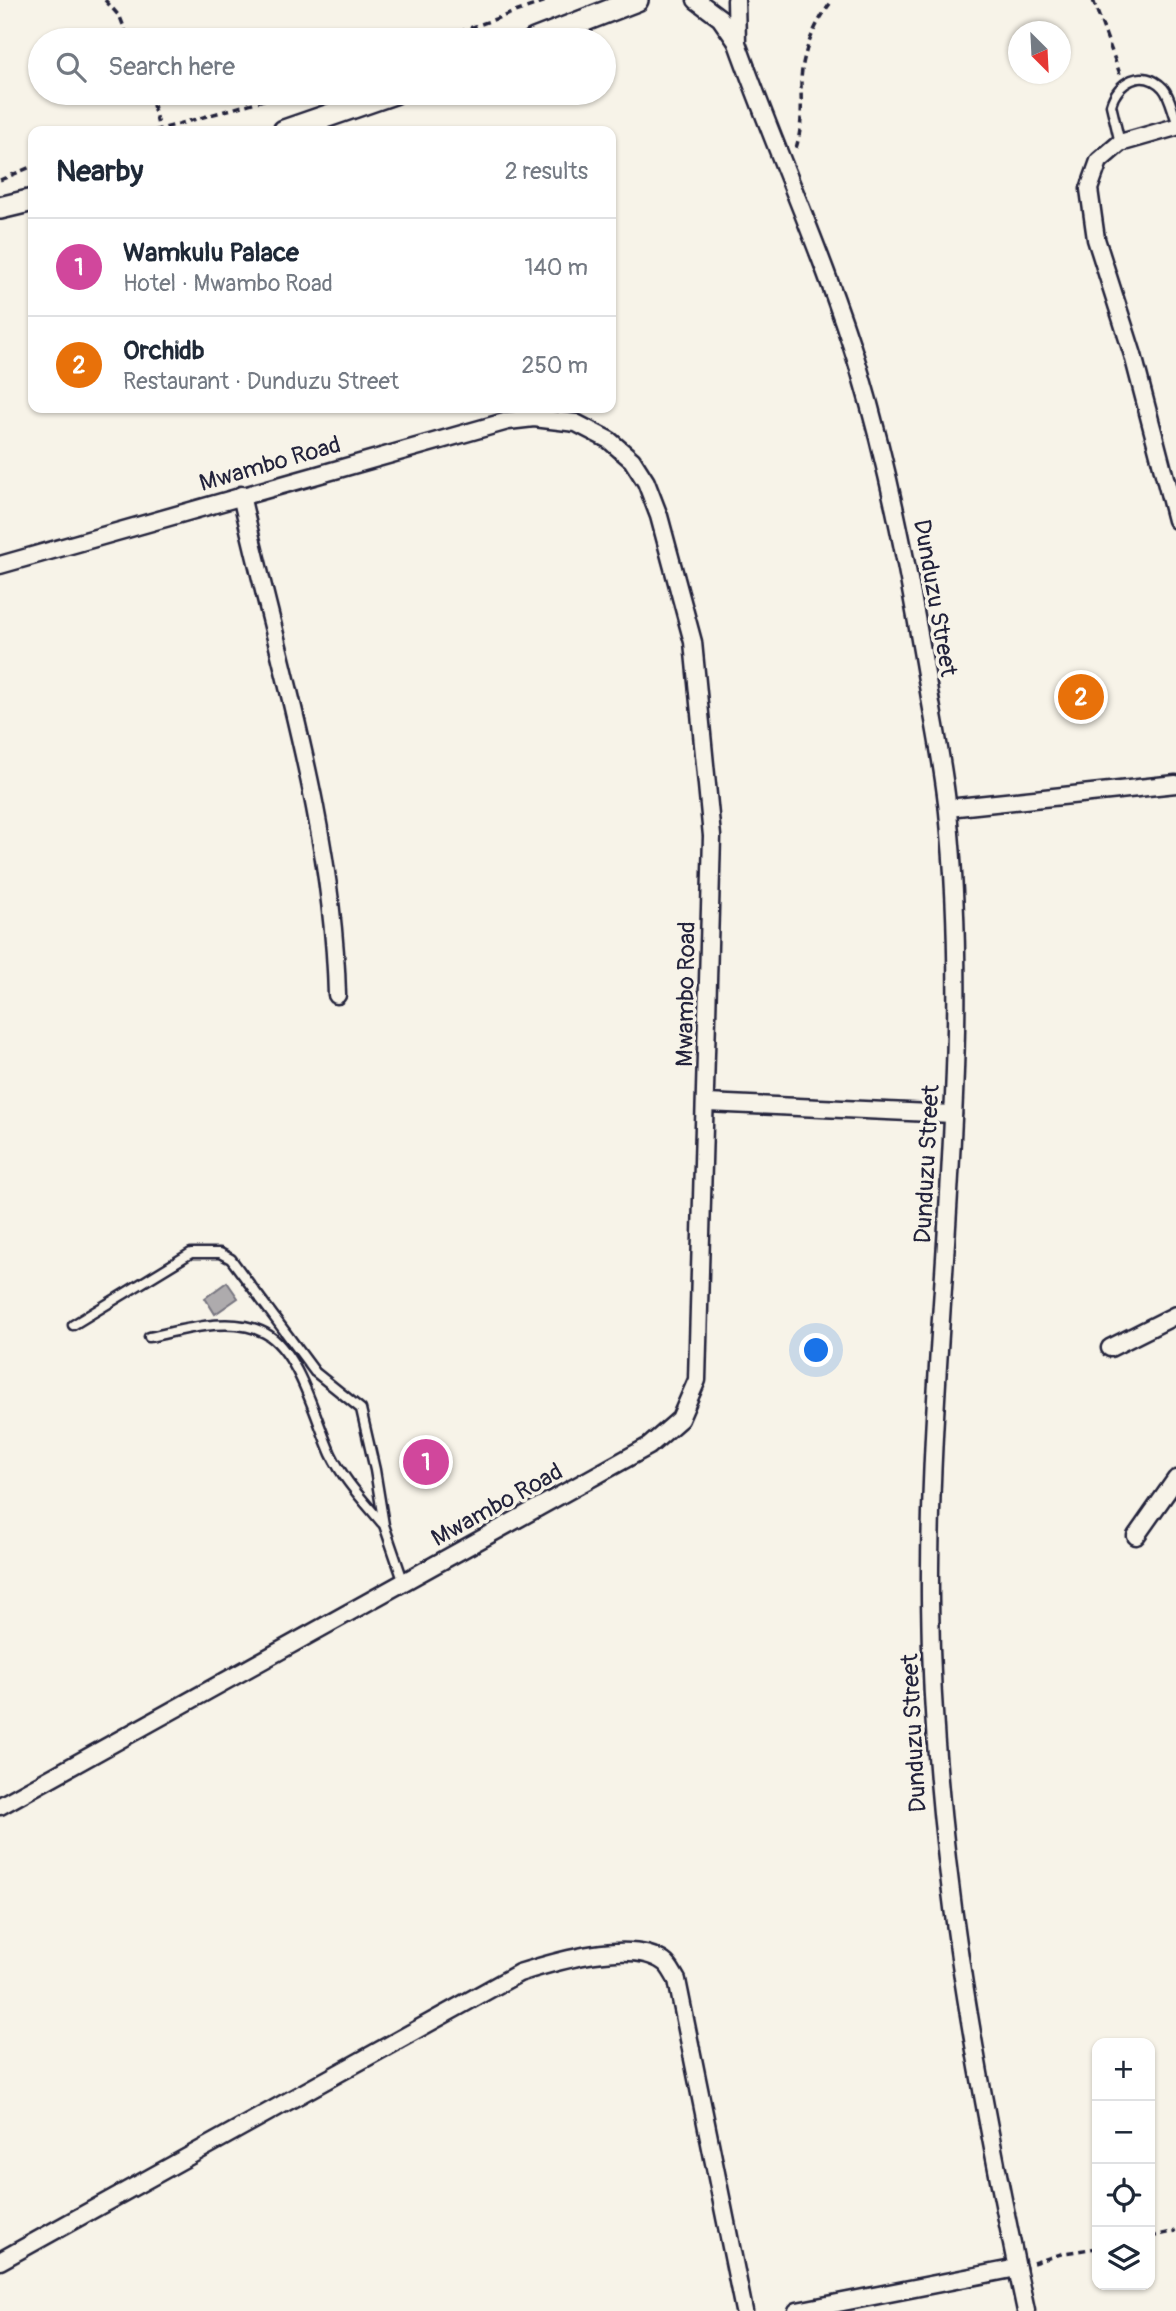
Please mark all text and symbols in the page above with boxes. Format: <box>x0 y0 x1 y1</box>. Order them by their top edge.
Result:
north arrow <box>1008 21 1071 84</box>
search box <box>28 28 616 105</box>
icon: search <box>52 48 90 86</box>
text: Search here <box>108 51 235 83</box>
text: Nearby <box>56 153 143 190</box>
text: 2 results <box>505 157 588 186</box>
text: Wamkulu Palace <box>123 237 299 269</box>
text: 1 <box>75 253 84 282</box>
text: 140 m <box>525 253 588 282</box>
text: Hotel · Mwambo Road <box>123 269 333 298</box>
text: Orchidb <box>123 335 205 367</box>
text: 2 <box>73 351 85 380</box>
text: 250 m <box>522 351 588 380</box>
text: Restaurant · Dunduzu Street <box>123 367 399 396</box>
street label: Mwambo Road <box>196 430 344 498</box>
street label: Dunduzu Street <box>907 517 963 679</box>
pin: 2 <box>1058 671 1104 723</box>
street label: Mwambo Road <box>670 921 702 1067</box>
street label: Dunduzu Street <box>908 1084 946 1244</box>
your location <box>799 1333 833 1367</box>
pin: 1 <box>403 1436 449 1488</box>
street label: Mwambo Road <box>426 1457 568 1553</box>
street label: Dunduzu Street <box>895 1653 933 1813</box>
map controls <box>1092 2038 1155 2290</box>
button: + <box>1092 2038 1155 2101</box>
button: − <box>1092 2101 1155 2164</box>
button: locate <box>1092 2164 1155 2227</box>
button: layers <box>1092 2227 1155 2290</box>

